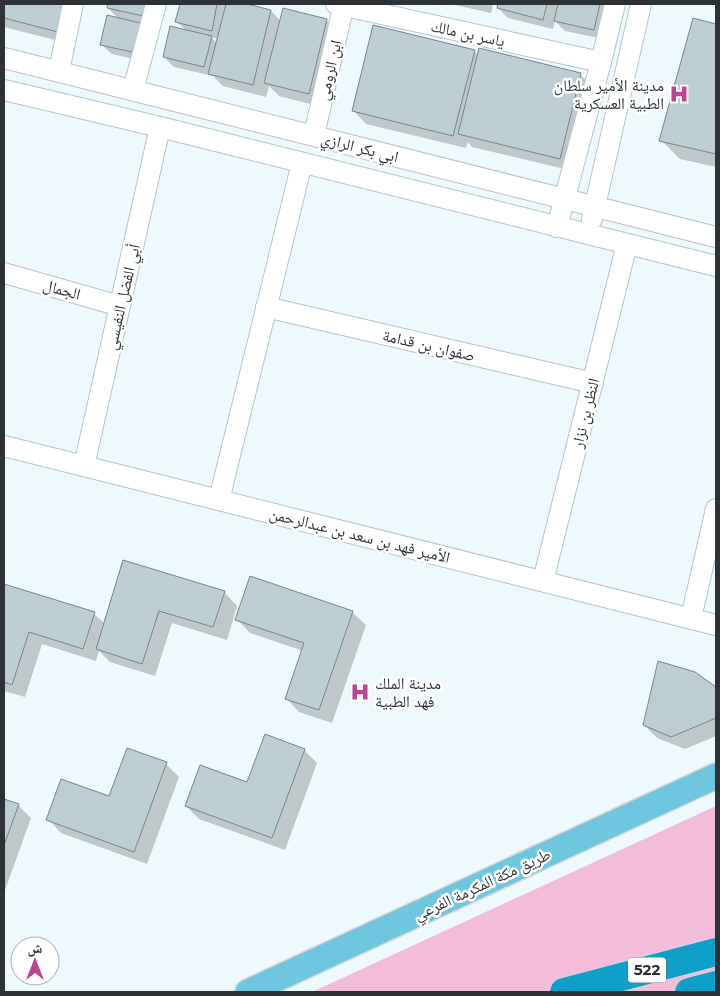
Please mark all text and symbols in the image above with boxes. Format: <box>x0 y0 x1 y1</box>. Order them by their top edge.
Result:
street label: ياسر بن مالك <box>429 16 507 52</box>
street label: ابن الرومي <box>313 38 349 103</box>
place label: مدينة الأمير سلطان الطبية العسكرية <box>554 76 664 113</box>
hospital icon: مدينة الأمير سلطان الطبية العسكرية <box>668 83 690 105</box>
street label: ابي بكر الرازي <box>318 129 401 169</box>
street label: أبي الفضل النفيسي <box>101 242 147 353</box>
street label: الجمال <box>41 275 83 305</box>
street label: صفوان بن قدامة <box>381 326 477 366</box>
street label: النظر بن نزار <box>567 376 604 451</box>
street label: الأمير فهد بن سعد بن عبدالرحمن <box>267 504 452 568</box>
place label: مدينة الملك فهد الطبية <box>375 674 441 711</box>
hospital icon: مدينة الملك فهد الطبية <box>349 681 371 703</box>
street label: طريق مكة المكرمة الفرعي <box>411 845 555 927</box>
north arrow <box>10 936 60 986</box>
text: ش <box>28 939 43 957</box>
road number: 522 <box>628 958 666 982</box>

